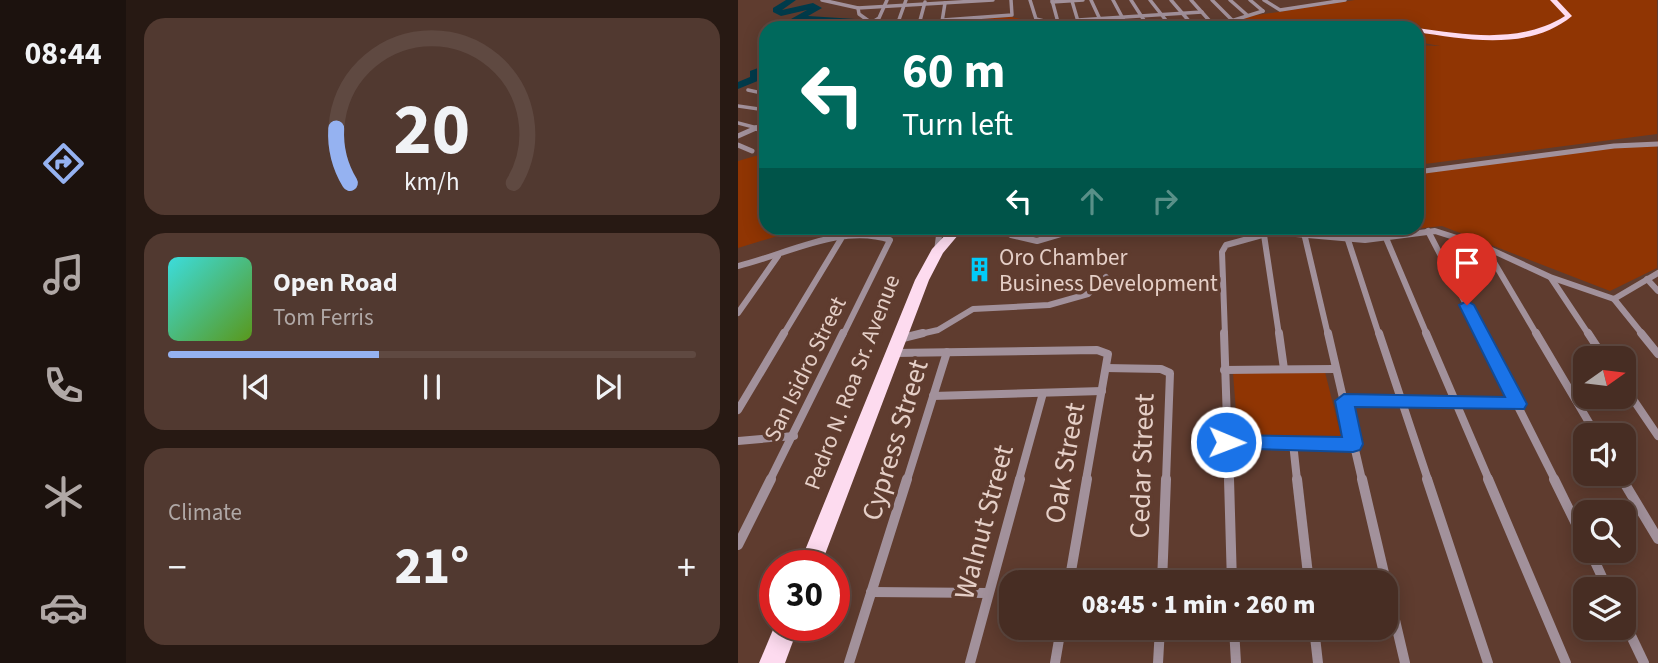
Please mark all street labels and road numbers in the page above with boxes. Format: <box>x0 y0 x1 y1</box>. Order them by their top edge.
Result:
street label: Pedro N. Roa Sr. Avenue <box>796 270 908 494</box>
street label: San Isidro Street <box>756 291 854 447</box>
street label: Cypress Street <box>851 354 939 526</box>
street label: Cedar Street <box>1119 392 1165 539</box>
street label: Oak Street <box>1035 399 1095 527</box>
street label: Walnut Street <box>944 440 1024 604</box>

